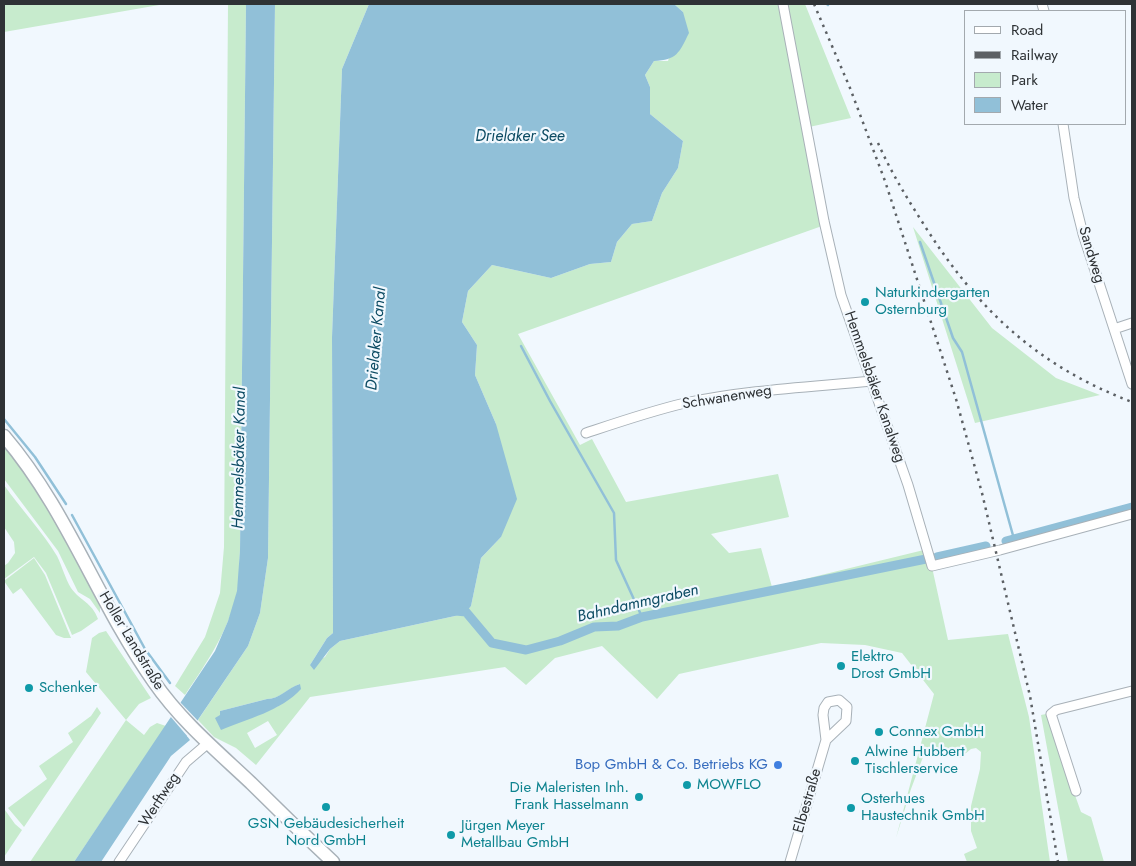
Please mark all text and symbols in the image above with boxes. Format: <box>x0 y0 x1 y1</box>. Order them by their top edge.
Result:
legend <box>964 10 1126 125</box>
text: Road <box>1011 19 1043 41</box>
text: Railway <box>1011 44 1058 66</box>
text: Park <box>1011 69 1038 91</box>
text: Water <box>1011 94 1048 116</box>
water label: Drielaker See <box>475 127 565 147</box>
street label: Sandweg <box>1074 225 1108 285</box>
place label: Naturkindergarten Osternburg <box>875 284 990 319</box>
water label: Drielaker Kanal <box>363 287 391 391</box>
marker: Naturkindergarten Osternburg <box>859 296 871 308</box>
street label: Hemmelsbäker Kanalweg <box>840 309 908 465</box>
street label: Schwanenweg <box>681 382 773 414</box>
water label: Hemmelsbäker Kanal <box>229 387 251 529</box>
water label: Bahndammgraben <box>576 581 700 627</box>
street label: Holler Landstraße <box>95 588 167 694</box>
place label: Elektro Drost GmbH <box>851 648 931 683</box>
marker: Elektro Drost GmbH <box>835 660 847 672</box>
place label: Schenker <box>39 679 97 697</box>
marker: Schenker <box>23 682 35 694</box>
place label: Connex GmbH <box>889 723 984 741</box>
marker: Connex GmbH <box>873 726 885 738</box>
place label: Alwine Hubbert Tischlerservice <box>865 743 965 778</box>
marker: Alwine Hubbert Tischlerservice <box>849 755 861 767</box>
place label: Bop GmbH & Co. Betriebs KG <box>575 756 768 774</box>
marker: Bop GmbH & Co. Betriebs KG <box>772 759 784 771</box>
street label: Elbestraße <box>790 767 826 835</box>
street label: Werftweg <box>136 770 184 830</box>
place label: MOWFLO <box>697 776 761 794</box>
place label: Die Maleristen Inh. Frank Hasselmann <box>509 779 629 814</box>
marker: MOWFLO <box>681 779 693 791</box>
place label: Osterhues Haustechnik GmbH <box>861 790 985 825</box>
marker: Die Maleristen Inh. Frank Hasselmann <box>633 791 645 803</box>
marker: GSN Gebäudesicherheit Nord GmbH <box>320 801 332 813</box>
marker: Osterhues Haustechnik GmbH <box>845 802 857 814</box>
place label: GSN Gebäudesicherheit Nord GmbH <box>248 815 404 850</box>
place label: Jürgen Meyer Metallbau GmbH <box>461 817 569 852</box>
marker: Jürgen Meyer Metallbau GmbH <box>445 829 457 841</box>

